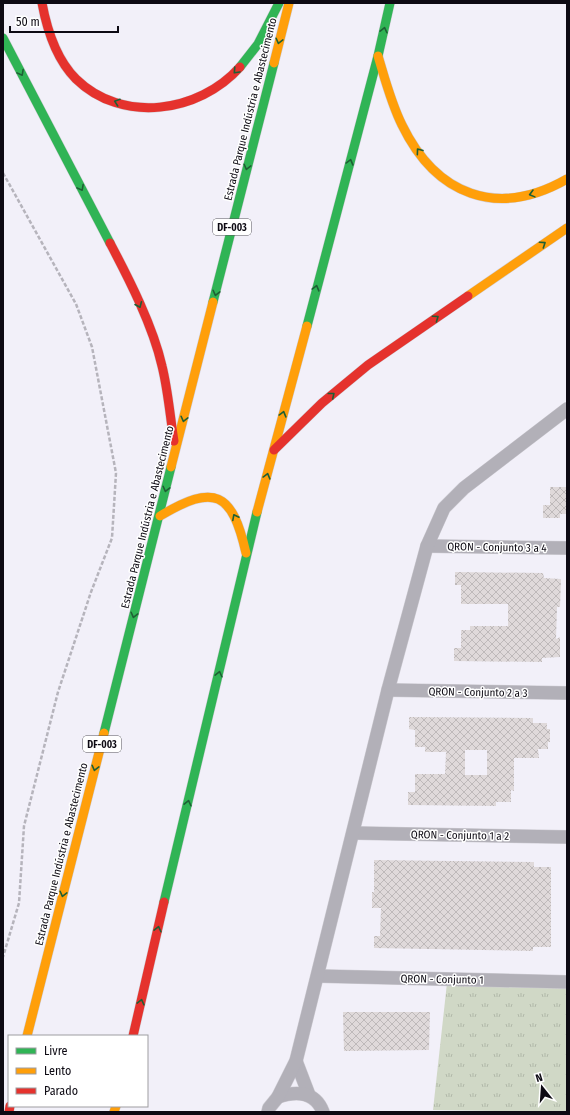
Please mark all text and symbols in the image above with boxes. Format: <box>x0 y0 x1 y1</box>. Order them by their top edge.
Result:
scale bar <box>10 8 118 34</box>
text: 50 m <box>16 15 40 29</box>
street label: Estrada Parque Indústria e Abastecimento <box>221 16 280 202</box>
one-way arrow <box>379 26 387 33</box>
one-way arrow <box>276 38 284 44</box>
one-way arrow <box>233 66 241 74</box>
one-way arrow <box>16 69 24 76</box>
one-way arrow <box>114 99 121 107</box>
one-way arrow <box>416 148 424 155</box>
one-way arrow <box>345 159 353 165</box>
one-way arrow <box>244 164 252 170</box>
one-way arrow <box>77 184 84 191</box>
one-way arrow <box>528 189 535 198</box>
road number: DF-003 <box>213 219 251 235</box>
one-way arrow <box>539 241 546 249</box>
one-way arrow <box>312 285 320 291</box>
one-way arrow <box>212 290 220 296</box>
one-way arrow <box>134 300 142 308</box>
one-way arrow <box>432 315 439 322</box>
one-way arrow <box>327 393 334 400</box>
one-way arrow <box>279 410 287 417</box>
one-way arrow <box>180 416 188 422</box>
street label: Estrada Parque Indústria e Abastecimento <box>118 424 177 610</box>
one-way arrow <box>262 472 271 479</box>
one-way arrow <box>163 486 171 492</box>
one-way arrow <box>232 514 240 521</box>
street label: QRON - Conjunto 3 a 4 <box>447 540 548 555</box>
one-way arrow <box>131 612 139 619</box>
one-way arrow <box>214 670 222 677</box>
street label: QRON - Conjunto 2 a 3 <box>428 685 528 700</box>
road number: DF-003 <box>83 736 121 752</box>
street label: Estrada Parque Indústria e Abastecimento <box>32 761 91 947</box>
one-way arrow <box>92 765 100 772</box>
one-way arrow <box>184 799 192 806</box>
street label: QRON - Conjunto 1 a 2 <box>411 828 509 843</box>
one-way arrow <box>59 891 68 898</box>
one-way arrow <box>154 926 162 932</box>
street label: QRON - Conjunto 1 <box>400 972 484 987</box>
one-way arrow <box>136 998 145 1005</box>
legend <box>8 1035 148 1107</box>
text: Livre <box>44 1044 68 1058</box>
text: Lento <box>44 1064 71 1078</box>
north arrow <box>522 1067 562 1107</box>
text: N <box>534 1071 544 1085</box>
text: Parado <box>44 1084 78 1098</box>

